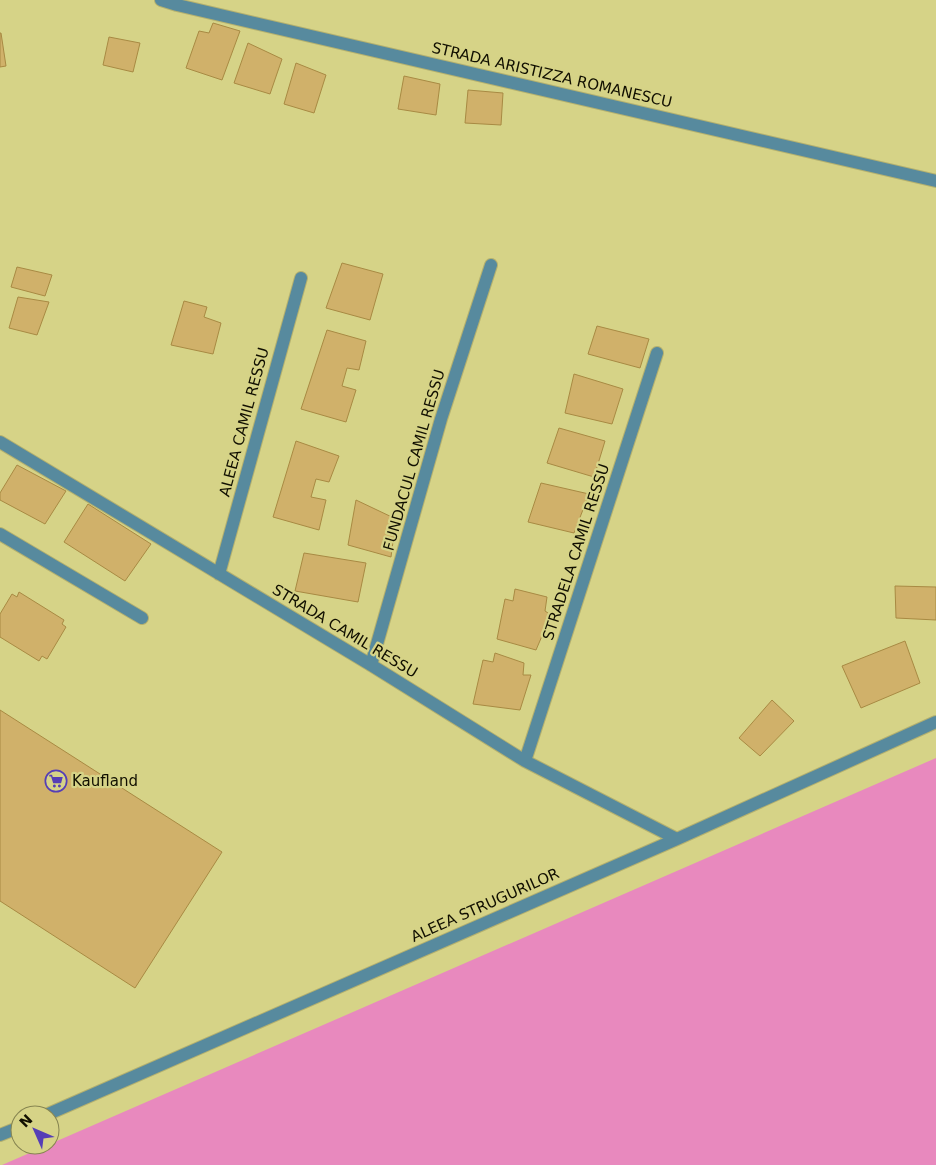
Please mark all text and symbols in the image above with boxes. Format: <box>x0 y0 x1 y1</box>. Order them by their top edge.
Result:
street label: STRADA ARISTIZZA ROMANESCU <box>430 39 674 111</box>
street label: ALEEA CAMIL RESSU <box>215 345 273 499</box>
street label: FUNDACUL CAMIL RESSU <box>379 367 449 553</box>
street label: STRADELA CAMIL RESSU <box>539 461 613 643</box>
street label: STRADA CAMIL RESSU <box>269 580 421 682</box>
supermarket icon: Kaufland <box>44 769 68 793</box>
place label: Kaufland <box>72 772 138 790</box>
street label: ALEEA STRUGURILOR <box>408 864 562 946</box>
north arrow <box>10 1105 60 1155</box>
text: N <box>16 1111 36 1131</box>

